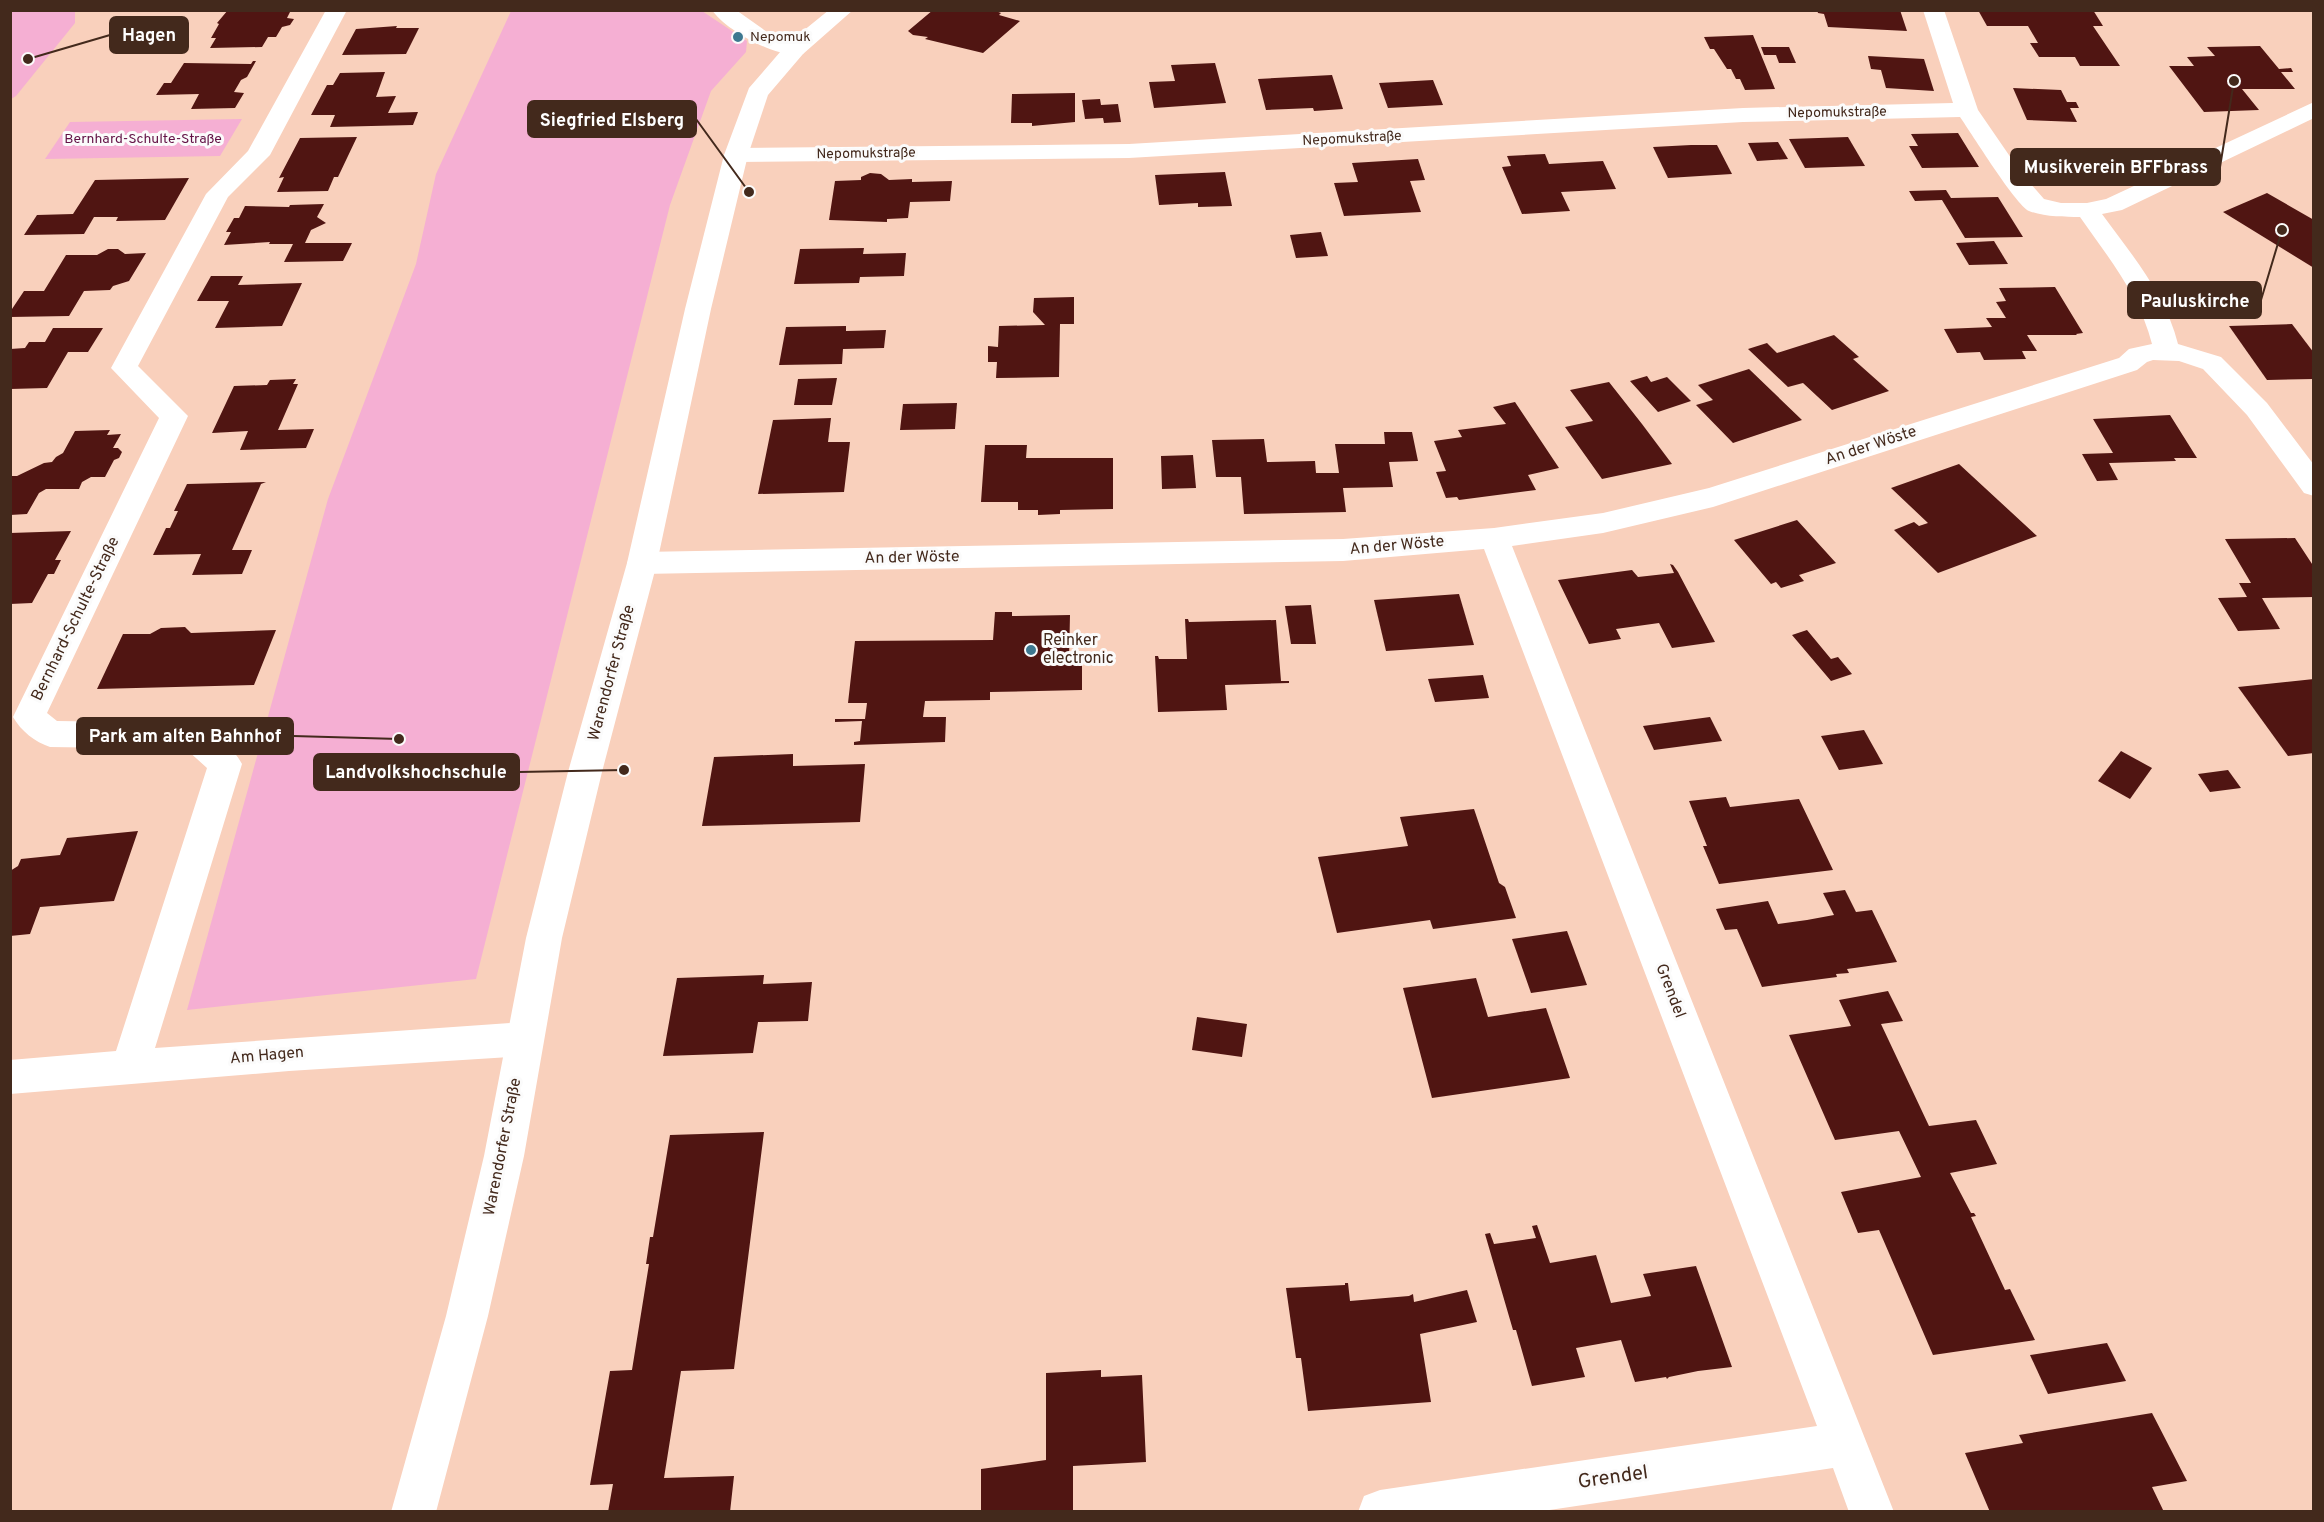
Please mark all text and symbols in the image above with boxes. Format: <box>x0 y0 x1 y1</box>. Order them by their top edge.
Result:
callout: Hagen <box>110 17 188 53</box>
text: Hagen <box>122 25 176 48</box>
place label: Nepomuk <box>750 29 811 46</box>
marker: Nepomuk <box>731 30 745 44</box>
callout: Siegfried Elsberg <box>528 101 696 137</box>
street label: Nepomukstraße <box>1787 104 1887 122</box>
text: Siegfried Elsberg <box>540 110 684 133</box>
street label: Nepomukstraße <box>1302 128 1402 150</box>
park label: Bernhard-Schulte-Straße <box>64 131 222 148</box>
street label: Nepomukstraße <box>816 145 916 163</box>
callout: Musikverein BFFbrass <box>2011 149 2220 185</box>
text: Musikverein BFFbrass <box>2024 157 2208 180</box>
callout: Pauluskirche <box>2128 282 2261 318</box>
text: Pauluskirche <box>2140 291 2250 314</box>
street label: An der Wöste <box>1823 422 1919 470</box>
street label: An der Wöste <box>1349 532 1445 560</box>
street label: Bernhard-Schulte-Straße <box>28 534 124 704</box>
street label: An der Wöste <box>864 547 960 569</box>
street label: Warendorfer Straße <box>584 603 640 743</box>
place label: Reinker electronic <box>1043 631 1114 669</box>
marker: Reinker electronic <box>1024 643 1038 657</box>
callout: Park am alten Bahnhof <box>77 718 293 754</box>
text: Park am alten Bahnhof <box>89 726 282 749</box>
callout: Landvolkshochschule <box>314 754 519 790</box>
text: Landvolkshochschule <box>325 762 507 785</box>
street label: Grendel <box>1651 961 1689 1021</box>
street label: Am Hagen <box>229 1043 305 1069</box>
street label: Warendorfer Straße <box>480 1076 526 1218</box>
street label: Grendel <box>1576 1460 1650 1496</box>

